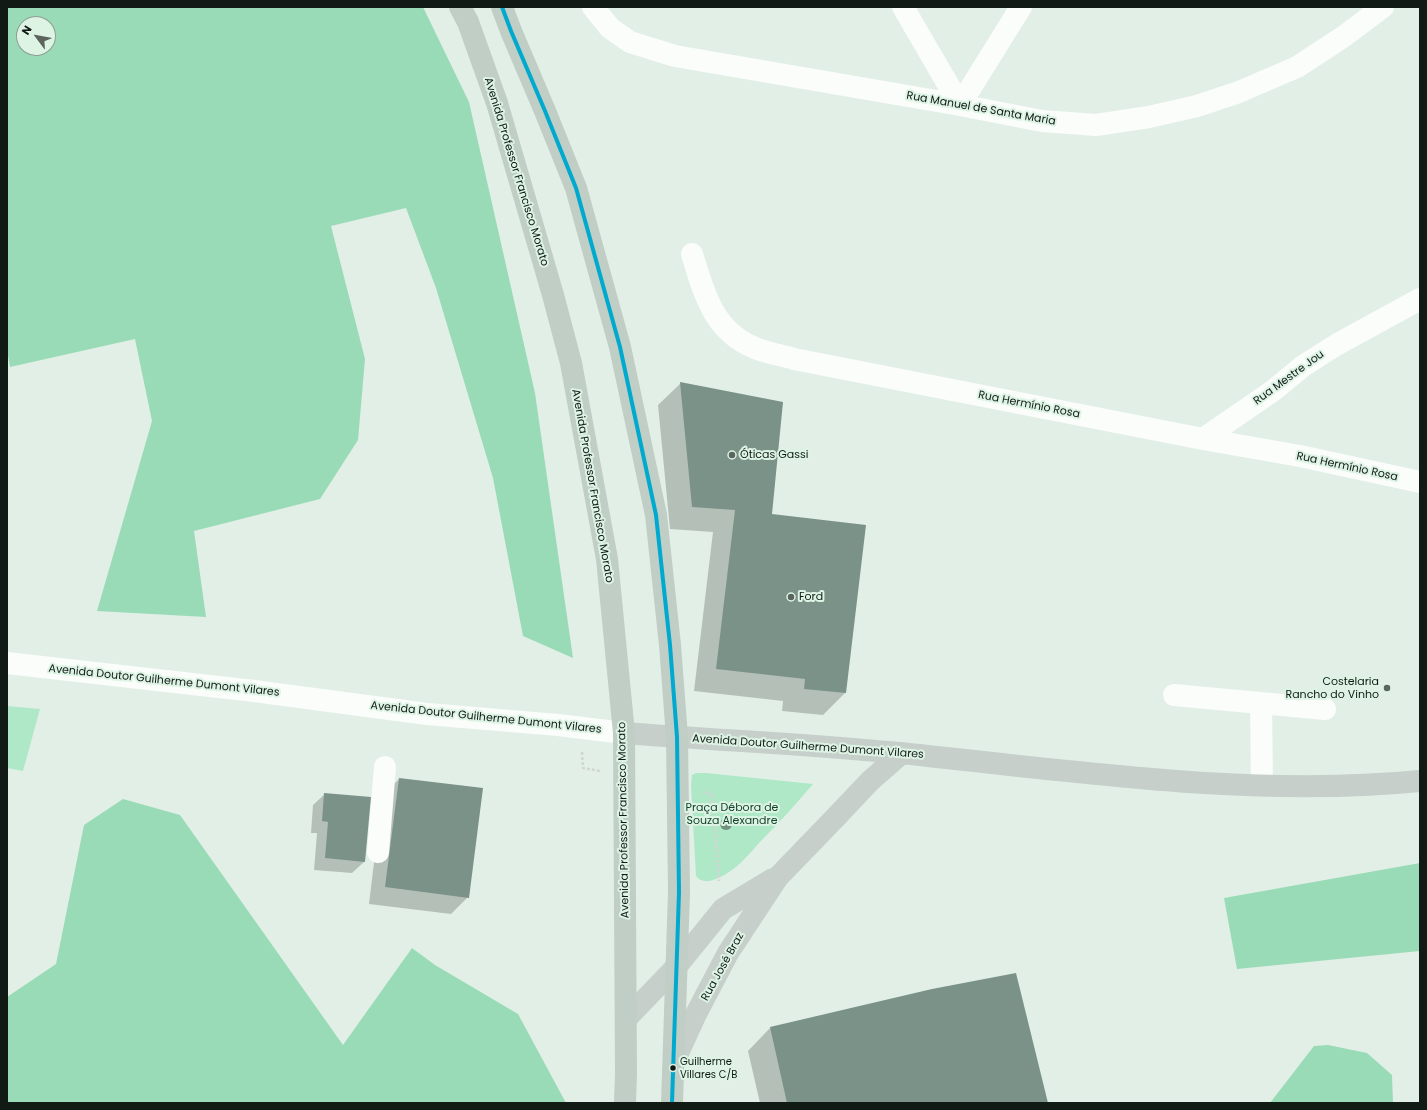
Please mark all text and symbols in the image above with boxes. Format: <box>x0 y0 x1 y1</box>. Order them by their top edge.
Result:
north arrow <box>16 16 56 56</box>
text: N <box>18 22 36 38</box>
street label: Avenida Professor Francisco Morato <box>481 76 551 268</box>
street label: Rua Manuel de Santa Maria <box>905 89 1057 129</box>
street label: Rua Mestre Jou <box>1251 348 1327 408</box>
street label: Avenida Professor Francisco Morato <box>568 388 616 584</box>
street label: Rua Hermínio Rosa <box>977 389 1081 421</box>
place label: Óticas Gassi <box>740 448 808 462</box>
marker: Óticas Gassi <box>727 450 737 460</box>
street label: Rua Hermínio Rosa <box>1295 450 1399 484</box>
place label: Ford <box>799 590 823 604</box>
marker: Ford <box>786 592 796 602</box>
street label: Avenida Doutor Guilherme Dumont Vilares <box>48 662 280 700</box>
place label: Costelaria Rancho do Vinho <box>1285 675 1379 701</box>
marker: Costelaria Rancho do Vinho <box>1382 683 1392 693</box>
street label: Avenida Doutor Guilherme Dumont Vilares <box>370 699 602 737</box>
street label: Avenida Professor Francisco Morato <box>616 722 632 918</box>
street label: Avenida Doutor Guilherme Dumont Vilares <box>692 732 924 762</box>
park label: Praça Débora de Souza Alexandre <box>686 801 778 827</box>
street label: Rua José Braz <box>699 931 747 1003</box>
place label: Guilherme Villares C/B <box>680 1056 737 1080</box>
marker: Guilherme Villares C/B <box>668 1063 678 1073</box>

